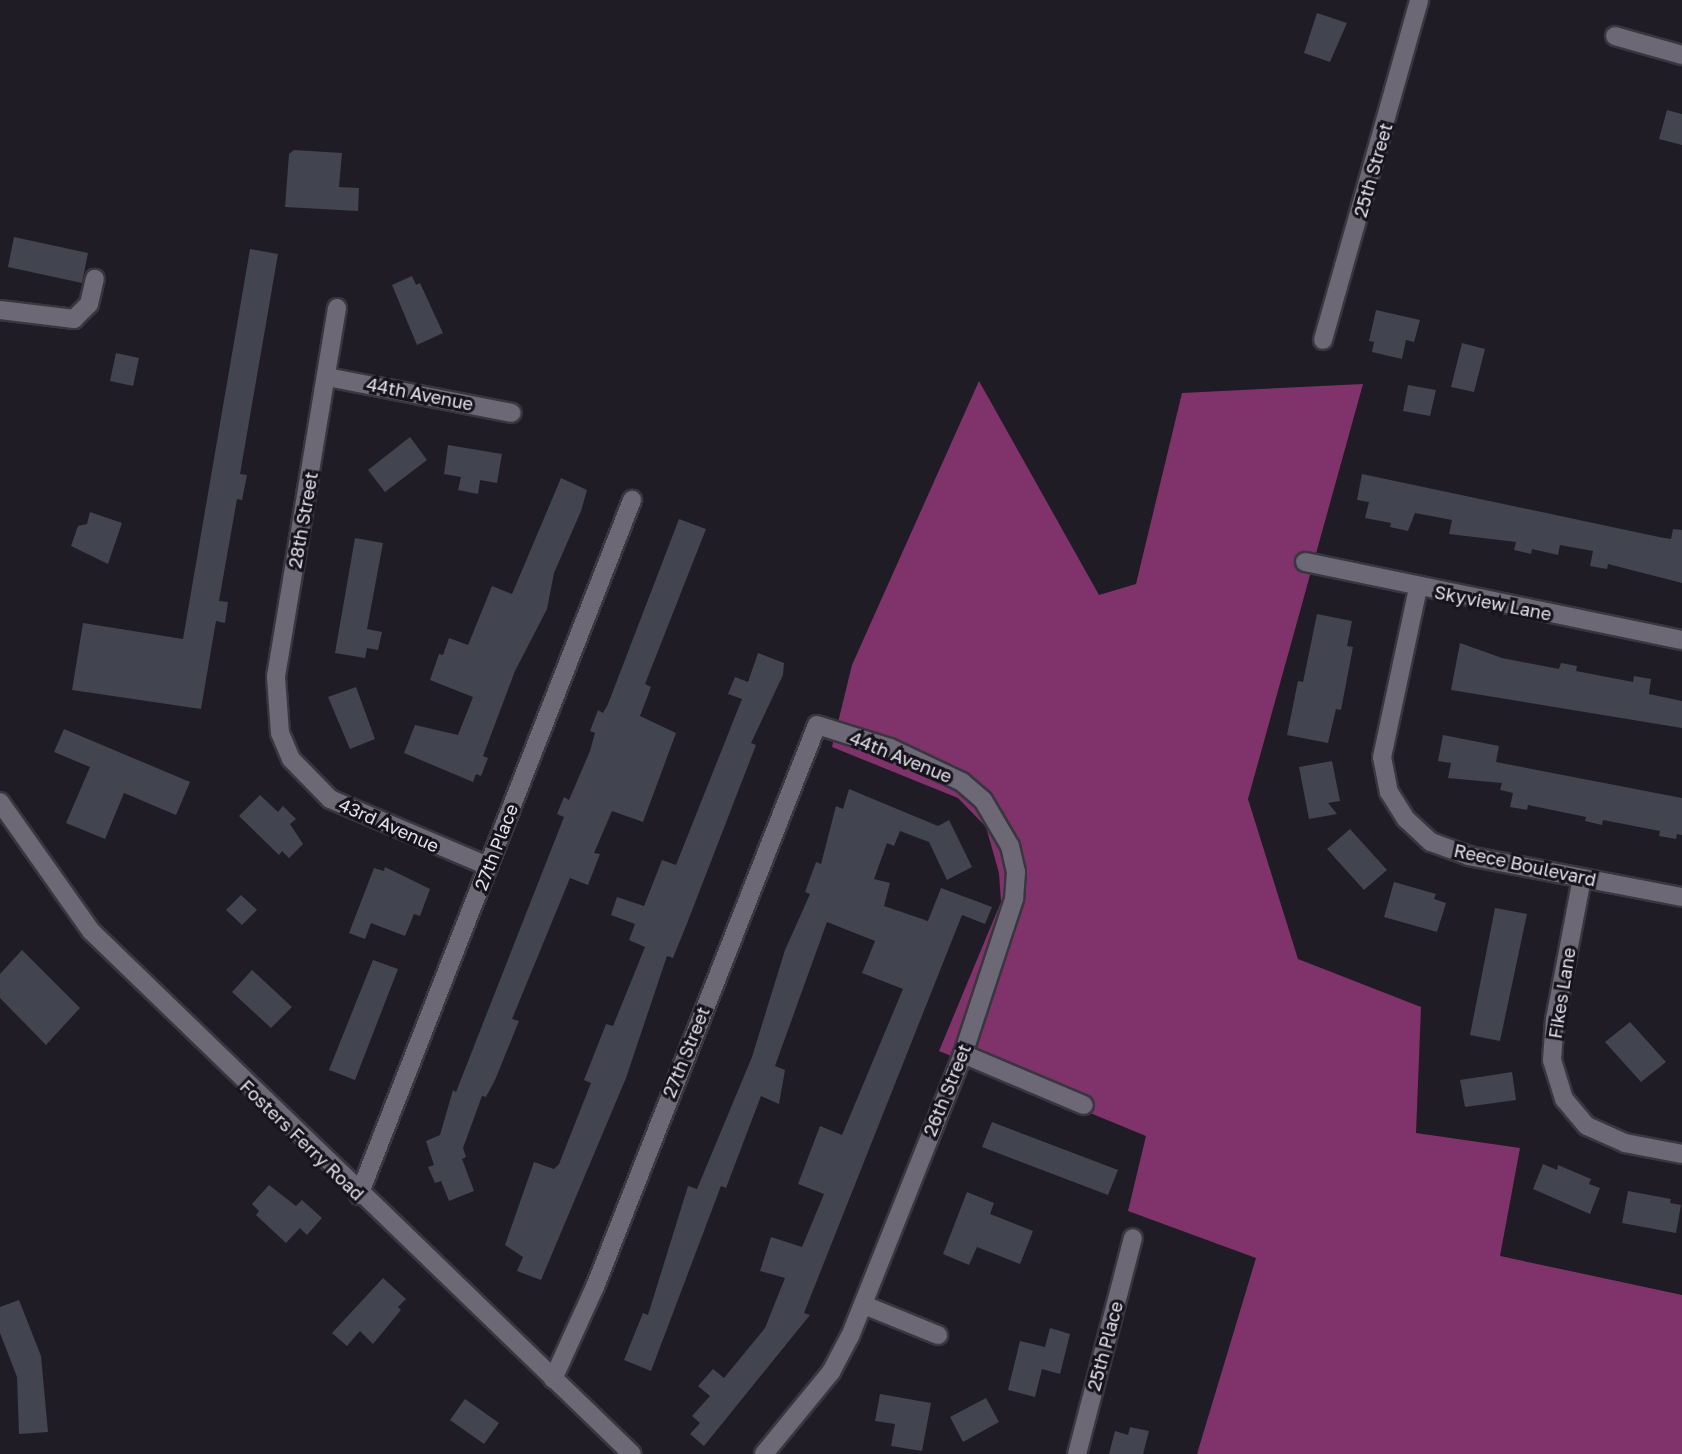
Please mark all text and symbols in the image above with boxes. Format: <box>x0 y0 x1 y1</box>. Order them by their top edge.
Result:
street label: 25th Street <box>1349 120 1397 220</box>
street label: 44th Avenue <box>365 373 475 415</box>
street label: 28th Street <box>284 470 322 570</box>
street label: Skyview Lane <box>1433 581 1553 625</box>
street label: 44th Avenue <box>847 727 955 787</box>
street label: 43rd Avenue <box>336 793 442 857</box>
street label: 27th Place <box>470 801 522 893</box>
street label: Reece Boulevard <box>1452 839 1598 891</box>
street label: Fikes Lane <box>1544 946 1580 1040</box>
street label: 27th Street <box>658 1003 714 1101</box>
street label: 26th Street <box>919 1041 975 1139</box>
street label: Fosters Ferry Road <box>236 1075 368 1205</box>
street label: 25th Place <box>1083 1299 1127 1393</box>

